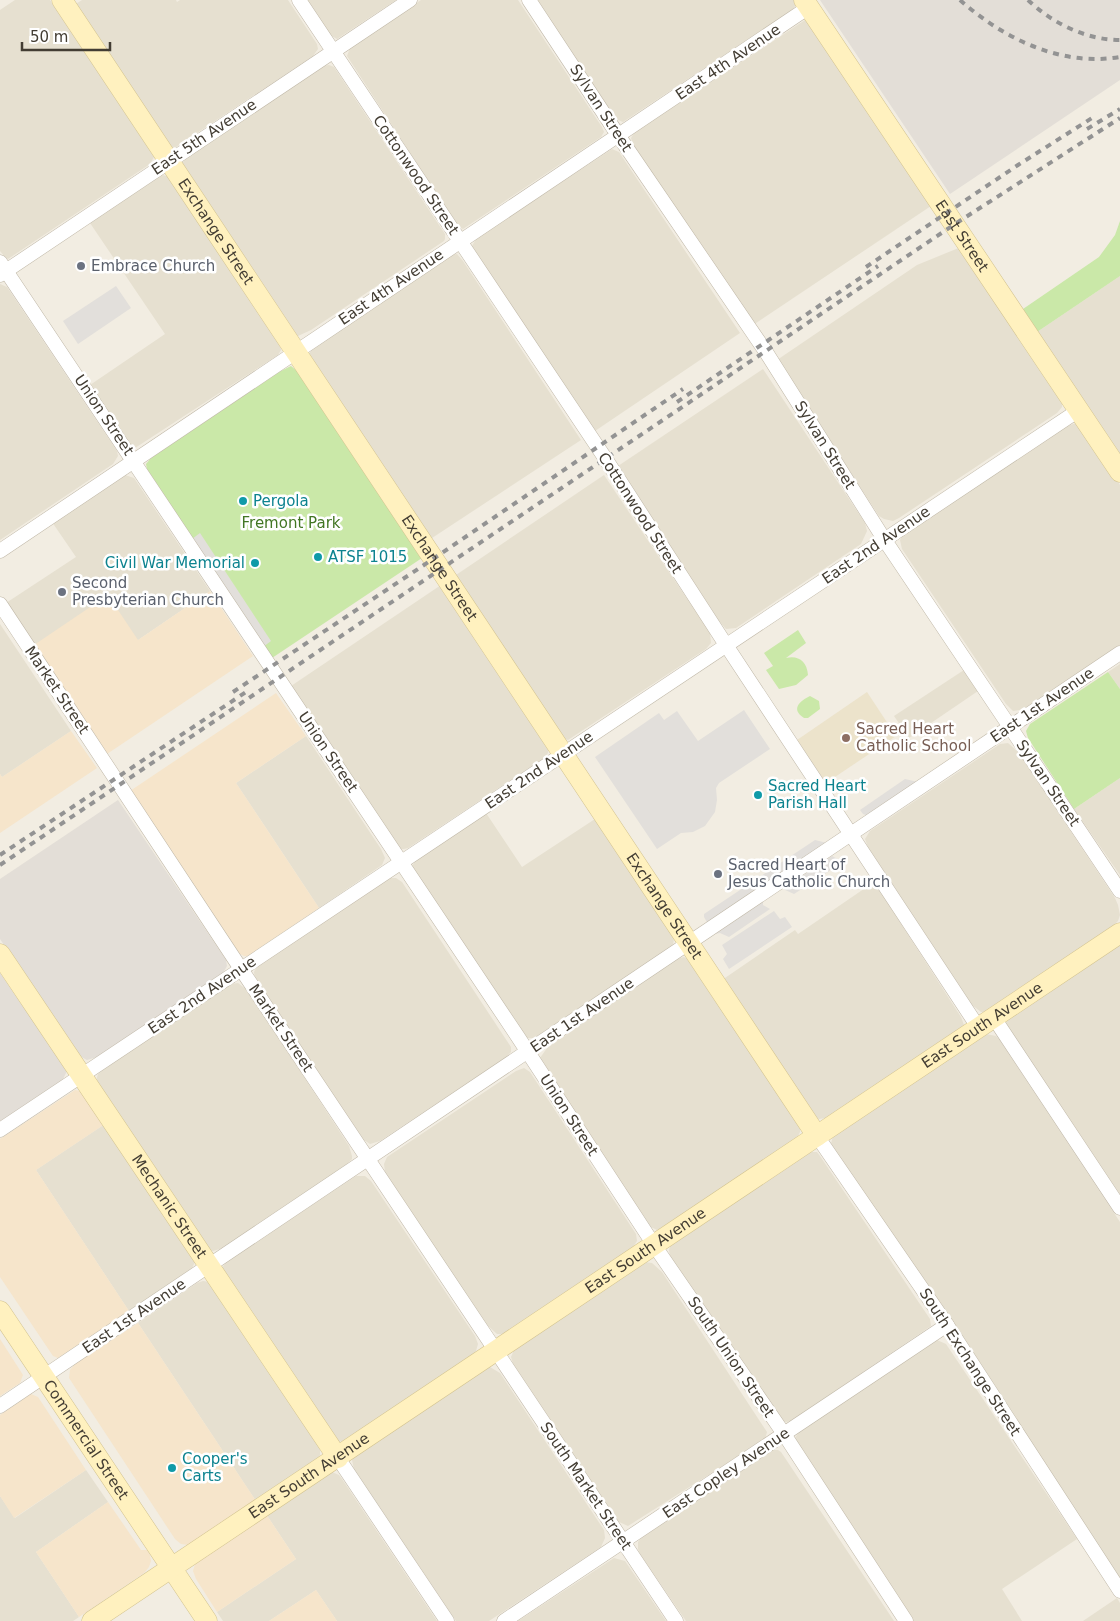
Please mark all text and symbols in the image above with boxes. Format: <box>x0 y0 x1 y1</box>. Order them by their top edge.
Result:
scale bar <box>22 20 110 52</box>
street label: East 4th Avenue <box>672 20 784 104</box>
text: 50 m <box>30 28 68 46</box>
street label: Sylvan Street <box>566 61 636 155</box>
street label: East 5th Avenue <box>148 95 260 179</box>
street label: Cottonwood Street <box>369 112 463 238</box>
street label: Exchange Street <box>174 175 258 288</box>
street label: East Street <box>931 197 993 275</box>
street label: East 4th Avenue <box>335 245 447 329</box>
place label: Embrace Church <box>91 257 215 275</box>
marker: Embrace Church <box>75 260 87 272</box>
street label: Union Street <box>70 371 138 459</box>
street label: Sylvan Street <box>791 398 859 492</box>
street label: Cottonwood Street <box>594 449 686 577</box>
place label: Pergola <box>253 492 309 510</box>
marker: Pergola <box>237 495 249 507</box>
street label: East 2nd Avenue <box>819 502 933 588</box>
street label: Exchange Street <box>398 511 481 625</box>
park label: Fremont Park <box>242 514 341 532</box>
place label: ATSF 1015 <box>328 548 407 566</box>
marker: ATSF 1015 <box>312 551 324 563</box>
place label: Civil War Memorial <box>105 554 245 572</box>
marker: Civil War Memorial <box>249 557 261 569</box>
place label: Second Presbyterian Church <box>72 574 224 609</box>
marker: Second Presbyterian Church <box>56 586 68 598</box>
street label: Market Street <box>21 643 93 737</box>
street label: East 1st Avenue <box>987 664 1097 746</box>
street label: Union Street <box>294 708 362 796</box>
place label: Sacred Heart Catholic School <box>856 720 971 755</box>
street label: East 2nd Avenue <box>482 727 596 813</box>
marker: Sacred Heart Catholic School <box>840 732 852 744</box>
street label: Sylvan Street <box>1012 736 1084 830</box>
place label: Sacred Heart Parish Hall <box>768 777 866 812</box>
marker: Sacred Heart Parish Hall <box>752 789 764 801</box>
street label: Exchange Street <box>622 850 706 963</box>
place label: Sacred Heart of Jesus Catholic Church <box>727 856 890 891</box>
marker: Sacred Heart of Jesus Catholic Church <box>712 868 724 880</box>
street label: East 2nd Avenue <box>145 952 259 1038</box>
street label: East 1st Avenue <box>527 974 637 1056</box>
street label: East South Avenue <box>918 979 1046 1072</box>
street label: Market Street <box>245 981 317 1075</box>
street label: Union Street <box>536 1071 602 1159</box>
street label: Mechanic Street <box>128 1151 211 1262</box>
street label: East South Avenue <box>582 1204 709 1297</box>
street label: East 1st Avenue <box>79 1275 189 1357</box>
street label: South Exchange Street <box>916 1285 1024 1439</box>
street label: South Union Street <box>684 1293 778 1421</box>
street label: Commercial Street <box>40 1377 133 1503</box>
street label: South Market Street <box>537 1419 636 1553</box>
street label: East Copley Avenue <box>659 1424 793 1522</box>
street label: East South Avenue <box>245 1429 373 1523</box>
place label: Cooper's Carts <box>182 1450 248 1485</box>
marker: Cooper's Carts <box>166 1462 178 1474</box>

